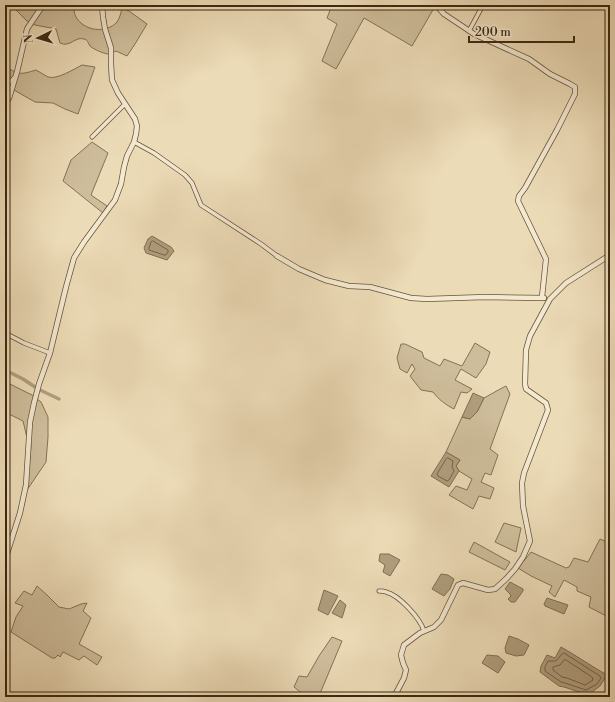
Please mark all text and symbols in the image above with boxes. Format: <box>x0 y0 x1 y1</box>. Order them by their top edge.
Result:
north arrow <box>18 18 58 58</box>
scale bar <box>469 18 574 44</box>
text: 200 m <box>475 25 511 40</box>
text: N <box>22 34 36 44</box>

